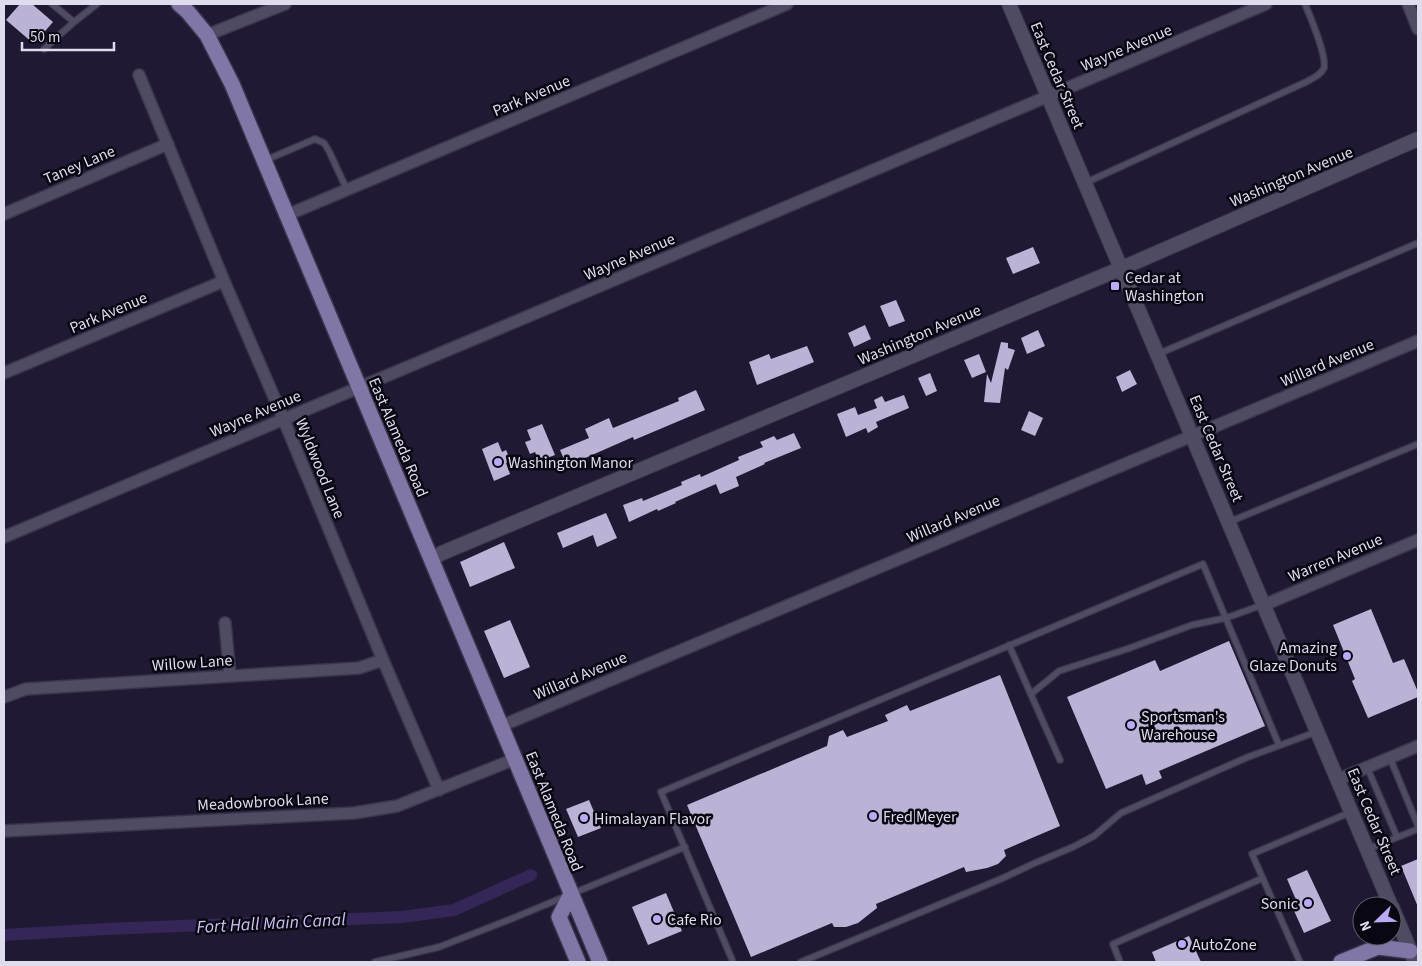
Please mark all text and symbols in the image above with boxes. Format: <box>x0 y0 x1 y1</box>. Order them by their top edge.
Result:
street label: East Cedar Street <box>1025 18 1090 133</box>
street label: Wayne Avenue <box>1077 19 1175 77</box>
scale bar <box>22 20 115 52</box>
text: 50 m <box>30 27 60 48</box>
street label: Park Avenue <box>489 70 574 122</box>
street label: Taney Lane <box>40 140 118 190</box>
street label: Washington Avenue <box>1226 141 1356 213</box>
street label: Wayne Avenue <box>580 228 678 286</box>
place label: Cedar at Washington <box>1125 267 1204 307</box>
marker: Cedar at Washington <box>1109 280 1121 292</box>
street label: Park Avenue <box>66 287 151 339</box>
street label: Washington Avenue <box>854 299 984 371</box>
street label: Willard Avenue <box>1277 333 1378 392</box>
street label: East Alameda Road <box>363 374 433 501</box>
street label: Wayne Avenue <box>206 385 304 443</box>
street label: East Cedar Street <box>1184 391 1249 506</box>
street label: Wyldwood Lane <box>290 415 350 522</box>
place label: Washington Manor <box>508 452 633 474</box>
marker: Washington Manor <box>492 456 504 468</box>
street label: Willard Avenue <box>903 489 1004 548</box>
street label: Warren Avenue <box>1285 528 1386 588</box>
place label: Amazing Glaze Donuts <box>1249 637 1337 677</box>
street label: Willard Avenue <box>530 646 631 705</box>
street label: Willow Lane <box>151 649 233 677</box>
marker: Amazing Glaze Donuts <box>1341 650 1353 662</box>
place label: Sportsman's Warehouse <box>1141 706 1225 746</box>
marker: Sportsman's Warehouse <box>1125 719 1137 731</box>
street label: East Alameda Road <box>520 748 588 875</box>
street label: East Cedar Street <box>1342 764 1407 879</box>
street label: Meadowbrook Lane <box>197 788 329 816</box>
place label: Fred Meyer <box>883 806 957 828</box>
place label: Himalayan Flavor <box>594 808 711 830</box>
marker: Fred Meyer <box>867 810 879 822</box>
marker: Himalayan Flavor <box>578 812 590 824</box>
place label: Sonic <box>1261 893 1298 915</box>
north arrow <box>1352 896 1402 946</box>
marker: Sonic <box>1302 897 1314 909</box>
water label: Fort Hall Main Canal <box>196 907 347 940</box>
place label: Cafe Rio <box>667 909 722 931</box>
marker: Cafe Rio <box>651 913 663 925</box>
text: N <box>1355 917 1377 934</box>
place label: AutoZone <box>1192 934 1257 956</box>
marker: AutoZone <box>1176 938 1188 950</box>

